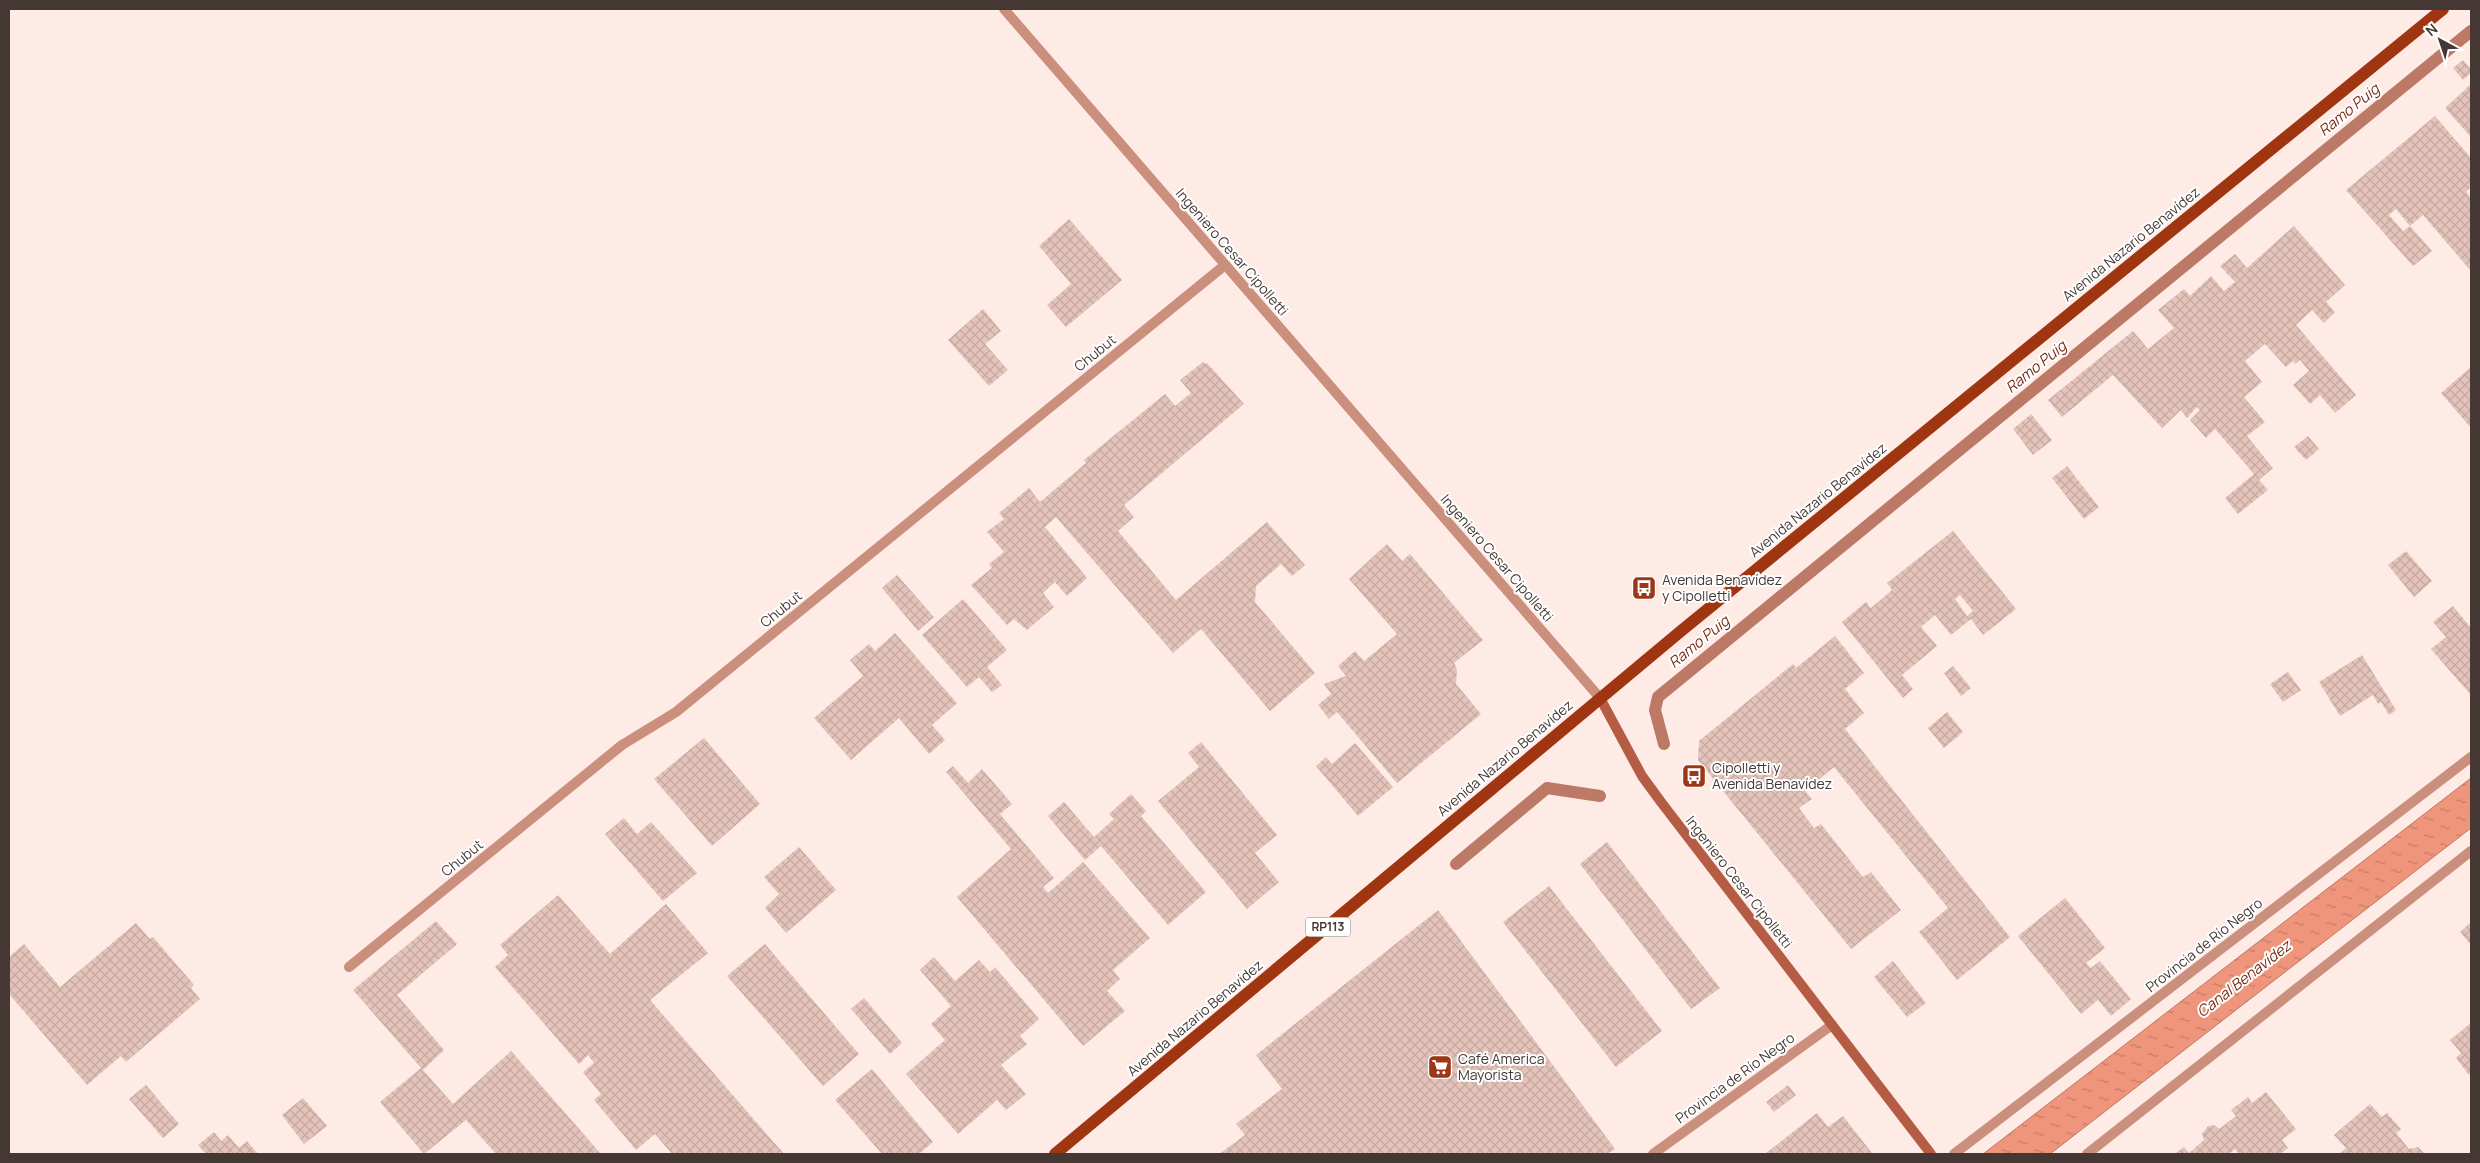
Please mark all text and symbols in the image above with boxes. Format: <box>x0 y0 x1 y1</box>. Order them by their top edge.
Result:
north arrow <box>2415 15 2465 65</box>
text: N <box>2421 19 2441 40</box>
water label: Ramo Puig <box>2314 78 2384 141</box>
street label: Avenida Nazario Benavídez <box>2058 182 2203 305</box>
street label: Ingeniero Cesar Cipolletti <box>1172 184 1293 319</box>
street label: Chubut <box>1070 330 1120 375</box>
water label: Ramo Puig <box>2001 335 2071 398</box>
street label: Avenida Nazario Benavídez <box>1745 438 1890 561</box>
street label: Ingeniero Cesar Cipolletti <box>1437 490 1558 625</box>
place label: Avenida Benavídez y Cipolletti <box>1662 570 1782 605</box>
bus stop icon: Avenida Benavídez y Cipolletti <box>1631 575 1657 601</box>
street label: Chubut <box>756 586 806 631</box>
water label: Ramo Puig <box>1664 610 1734 673</box>
street label: Avenida Nazario Benavídez <box>1433 695 1577 820</box>
place label: Cipolletti y Avenida Benavídez <box>1712 758 1832 793</box>
bus stop icon: Cipolletti y Avenida Benavídez <box>1681 763 1707 789</box>
street label: Ingeniero Cesar Cipolletti <box>1682 812 1797 952</box>
street label: Chubut <box>437 835 487 880</box>
street label: Provincia de Río Negro <box>2141 893 2266 996</box>
road number: RP113 <box>1306 918 1350 936</box>
water label: Canal Benavídez <box>2192 934 2297 1022</box>
street label: Avenida Nazario Benavídez <box>1123 955 1267 1080</box>
street label: Provincia de Río Negro <box>1671 1028 1798 1127</box>
place label: Café America Mayorista <box>1458 1049 1544 1084</box>
supermarket icon: Café America Mayorista <box>1427 1054 1453 1080</box>

